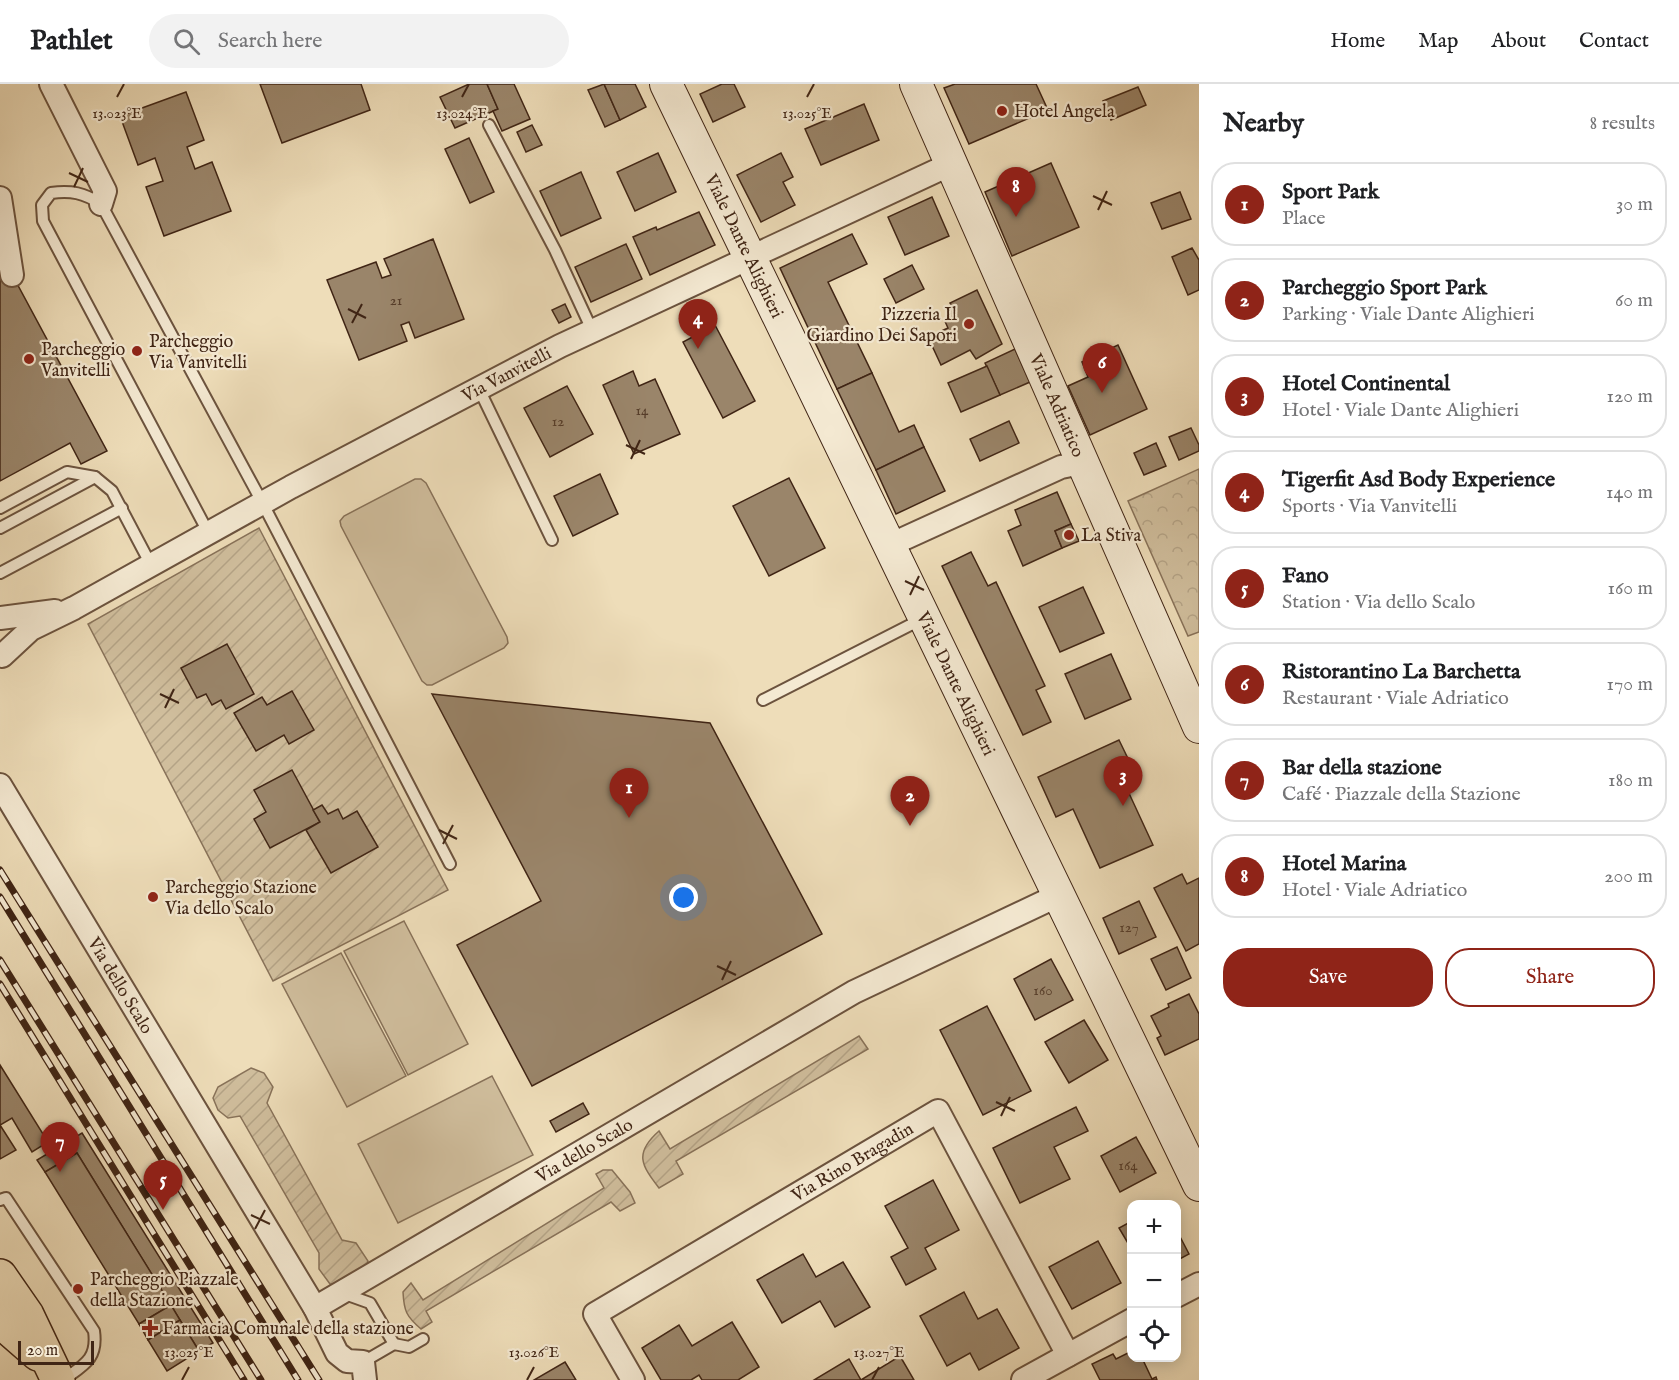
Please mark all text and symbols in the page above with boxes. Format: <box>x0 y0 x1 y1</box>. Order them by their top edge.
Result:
search box <box>149 14 569 68</box>
text: Pathlet <box>30 24 113 59</box>
icon: search <box>170 25 203 58</box>
text: Search here <box>218 27 322 55</box>
text: Home <box>1330 28 1385 55</box>
text: Map <box>1418 28 1458 55</box>
text: About <box>1491 28 1546 55</box>
text: Contact <box>1579 28 1649 55</box>
place label: Hotel Angela <box>1014 101 1115 124</box>
text: 13.023°E <box>92 104 142 123</box>
text: 13.024°E <box>436 104 488 123</box>
text: 13.025°E <box>782 104 832 123</box>
marker: Hotel Angela <box>995 104 1009 118</box>
text: Nearby <box>1223 107 1304 140</box>
text: 8 results <box>1589 111 1655 136</box>
pin: 8 <box>996 168 1036 217</box>
street label: Viale Dante Alighieri <box>698 170 788 323</box>
text: Sport Park <box>1282 178 1379 206</box>
text: 1 <box>1241 192 1248 217</box>
text: 30 m <box>1616 192 1653 217</box>
text: Place <box>1282 206 1325 231</box>
text: Parcheggio Sport Park <box>1282 274 1487 302</box>
text: 2 <box>1240 288 1249 313</box>
text: 60 m <box>1615 288 1653 313</box>
house number: 21 <box>390 291 402 310</box>
pin: 4 <box>678 300 718 349</box>
text: Parking · Viale Dante Alighieri <box>1282 302 1535 327</box>
place label: Pizzeria Il Giardino Dei Sapori <box>807 304 957 348</box>
marker: Pizzeria Il Giardino Dei Sapori <box>962 317 976 331</box>
place label: Parcheggio Via Vanvitelli <box>148 331 247 375</box>
place label: Parcheggio Vanvitelli <box>40 339 125 383</box>
street label: Via Vanvitelli <box>457 342 556 409</box>
marker: Parcheggio Via Vanvitelli <box>130 344 144 358</box>
pin: 6 <box>1082 344 1122 393</box>
street label: Viale Adriatico <box>1023 350 1089 461</box>
marker: Parcheggio Vanvitelli <box>22 352 36 366</box>
text: Hotel Continental <box>1282 370 1450 398</box>
text: 3 <box>1241 384 1248 409</box>
text: 120 m <box>1607 384 1653 409</box>
text: Hotel · Viale Dante Alighieri <box>1282 398 1519 423</box>
house number: 14 <box>636 401 649 420</box>
house number: 12 <box>552 412 564 431</box>
text: Tigerfit Asd Body Experience <box>1282 466 1555 494</box>
text: 4 <box>1240 480 1249 505</box>
text: 140 m <box>1606 480 1653 505</box>
text: Sports · Via Vanvitelli <box>1282 494 1457 519</box>
place label: La Stiva <box>1081 525 1142 548</box>
marker: La Stiva <box>1062 528 1076 542</box>
text: Fano <box>1282 562 1329 590</box>
text: 5 <box>1241 576 1248 601</box>
text: 160 m <box>1607 576 1653 601</box>
text: Station · Via dello Scalo <box>1282 590 1475 615</box>
street label: Viale Dante Alighieri <box>910 607 1000 760</box>
text: Ristorantino La Barchetta <box>1282 658 1520 686</box>
text: 6 <box>1240 672 1249 697</box>
text: 170 m <box>1607 672 1653 697</box>
text: Restaurant · Viale Adriatico <box>1282 686 1509 711</box>
text: Bar della stazione <box>1282 754 1441 782</box>
pin: 3 <box>1104 756 1142 806</box>
pin: 1 <box>610 768 648 818</box>
text: 7 <box>1240 768 1249 793</box>
text: 180 m <box>1608 768 1653 793</box>
pin: 2 <box>890 776 930 826</box>
text: Café · Piazzale della Stazione <box>1282 782 1521 807</box>
text: Hotel Marina <box>1282 850 1406 878</box>
text: 8 <box>1241 864 1248 889</box>
text: 200 m <box>1604 864 1653 889</box>
place label: Parcheggio Stazione Via dello Scalo <box>164 877 317 921</box>
text: Hotel · Viale Adriatico <box>1282 878 1467 903</box>
your location <box>669 883 698 912</box>
marker: Parcheggio Stazione Via dello Scalo <box>146 890 160 904</box>
house number: 127 <box>1119 918 1139 937</box>
street label: Via dello Scalo <box>81 933 158 1039</box>
button: Save <box>1223 948 1433 1007</box>
button: Share <box>1445 948 1655 1007</box>
house number: 160 <box>1033 981 1053 1000</box>
street label: Via dello Scalo <box>531 1114 638 1189</box>
street label: Via Rino Bragadin <box>787 1118 918 1209</box>
pin: 7 <box>40 1122 80 1172</box>
house number: 164 <box>1118 1156 1138 1175</box>
pin: 5 <box>144 1160 182 1210</box>
map controls <box>1127 1200 1181 1362</box>
button: + <box>1127 1200 1181 1254</box>
button: − <box>1127 1254 1181 1308</box>
place label: Parcheggio Piazzale della Stazione <box>90 1269 239 1313</box>
marker: Parcheggio Piazzale della Stazione <box>71 1282 85 1296</box>
button: locate <box>1127 1308 1181 1362</box>
place label: Farmacia Comunale della stazione <box>162 1318 414 1341</box>
marker: Farmacia Comunale della stazione <box>143 1321 157 1335</box>
scale bar <box>18 1338 94 1366</box>
text: 20 m <box>27 1341 58 1361</box>
text: 13.025°E <box>164 1343 214 1362</box>
text: 13.026°E <box>509 1343 559 1362</box>
text: 13.027°E <box>854 1343 904 1362</box>

